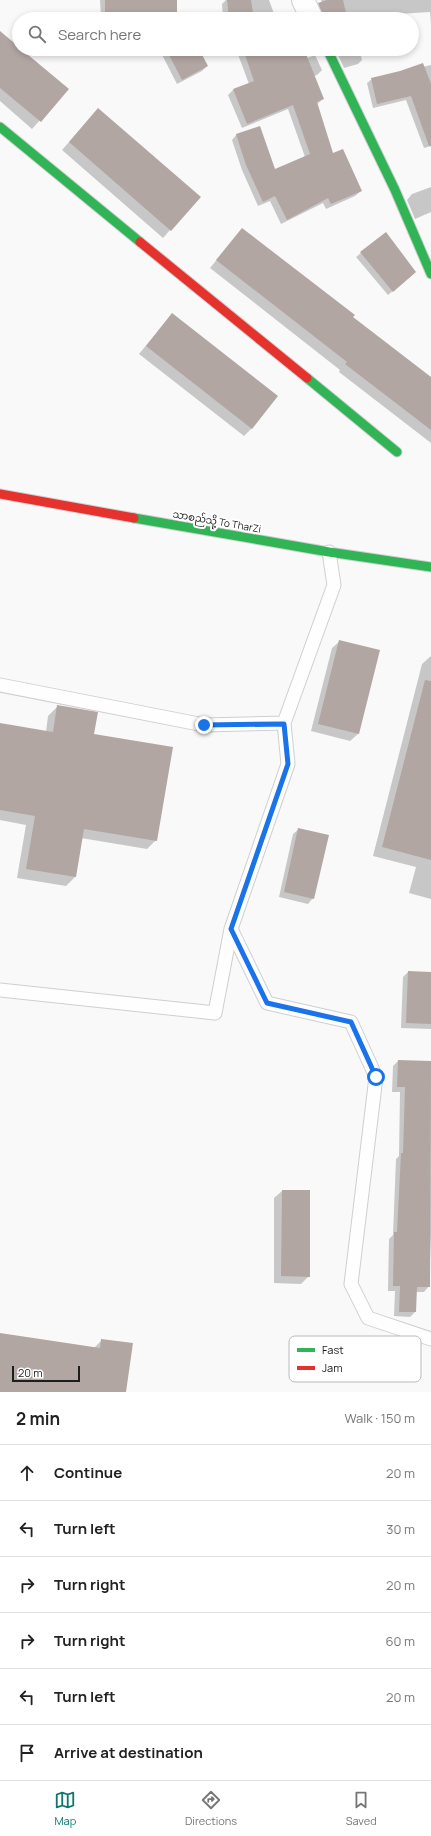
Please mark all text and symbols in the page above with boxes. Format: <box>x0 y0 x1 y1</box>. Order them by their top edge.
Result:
search box <box>12 12 419 56</box>
icon: search <box>26 23 48 45</box>
text: Search here <box>58 24 141 45</box>
street label: သာစည်သို့ To TharZi <box>171 506 262 538</box>
route end <box>195 716 213 734</box>
route start <box>367 1068 385 1086</box>
legend <box>289 1336 421 1382</box>
text: Fast <box>322 1342 344 1357</box>
text: Jam <box>322 1360 343 1375</box>
scale bar <box>12 1364 80 1383</box>
text: 20 m <box>18 1365 43 1380</box>
text: 2 min <box>16 1407 60 1430</box>
text: Walk · 150 m <box>344 1409 415 1427</box>
icon: ahead <box>16 1462 38 1484</box>
text: Continue <box>54 1462 122 1483</box>
text: 20 m <box>386 1464 415 1482</box>
icon: left <box>16 1518 38 1540</box>
text: Turn left <box>54 1518 116 1539</box>
text: 30 m <box>386 1520 415 1538</box>
icon: right <box>16 1574 38 1596</box>
text: Turn right <box>54 1574 125 1595</box>
text: 20 m <box>386 1576 415 1594</box>
icon: right <box>16 1630 38 1652</box>
text: Turn right <box>54 1630 125 1651</box>
text: 60 m <box>385 1632 415 1650</box>
icon: left <box>16 1686 38 1708</box>
text: Turn left <box>54 1686 116 1707</box>
text: 20 m <box>386 1688 415 1706</box>
icon: arrive <box>16 1742 38 1764</box>
text: Arrive at destination <box>54 1742 203 1763</box>
tab: Map <box>54 1789 76 1828</box>
tab: Directions <box>185 1789 237 1828</box>
tab: Saved <box>346 1789 377 1828</box>

